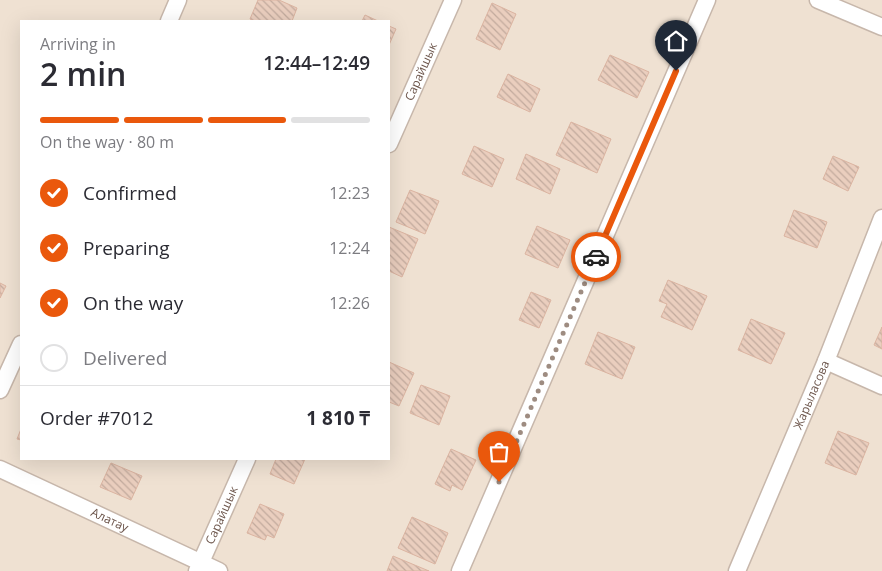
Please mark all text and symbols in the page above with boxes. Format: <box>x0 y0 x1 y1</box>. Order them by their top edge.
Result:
pin <box>655 20 697 71</box>
icon: home <box>662 27 690 55</box>
text: Arriving in <box>40 33 116 55</box>
street label: Сарайшык <box>400 39 441 103</box>
text: 12:44–12:49 <box>263 50 370 76</box>
text: 2 min <box>40 52 126 95</box>
text: On the way · 80 m <box>40 131 174 153</box>
icon: check <box>40 179 68 207</box>
text: Confirmed <box>83 180 177 206</box>
text: 12:23 <box>329 182 370 204</box>
courier <box>571 232 621 282</box>
icon: check <box>40 234 68 262</box>
text: Preparing <box>83 235 170 261</box>
text: 12:24 <box>329 237 370 259</box>
icon: car <box>582 243 610 271</box>
icon: check <box>40 289 68 317</box>
text: On the way <box>83 290 183 316</box>
text: 12:26 <box>329 292 370 314</box>
text: Delivered <box>83 345 167 371</box>
street label: Жарыласова <box>789 358 833 432</box>
text: Order #7012 <box>40 405 153 431</box>
text: 1 810 ₸ <box>306 405 370 431</box>
pin <box>478 431 520 482</box>
icon: bag <box>485 438 513 466</box>
street label: Сарайшык <box>201 483 242 547</box>
street label: Алатау <box>88 504 132 536</box>

